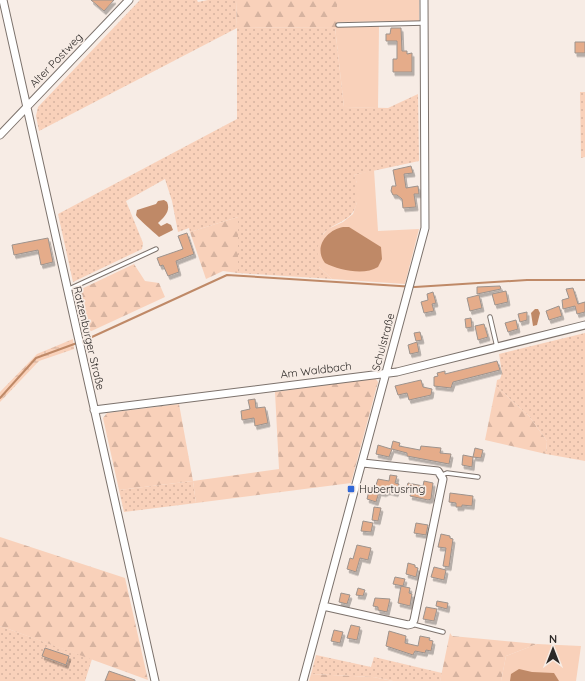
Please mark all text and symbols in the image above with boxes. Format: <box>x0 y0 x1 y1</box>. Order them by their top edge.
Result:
street label: Alter Postweg <box>26 30 86 90</box>
street label: Ratzenburger Straße <box>70 285 108 391</box>
street label: Schulstraße <box>369 311 397 373</box>
street label: Am Waldbach <box>280 359 352 381</box>
place label: Hubertusring <box>359 482 425 496</box>
marker: Hubertusring <box>346 484 356 494</box>
north arrow <box>533 629 573 669</box>
text: N <box>549 632 557 646</box>

